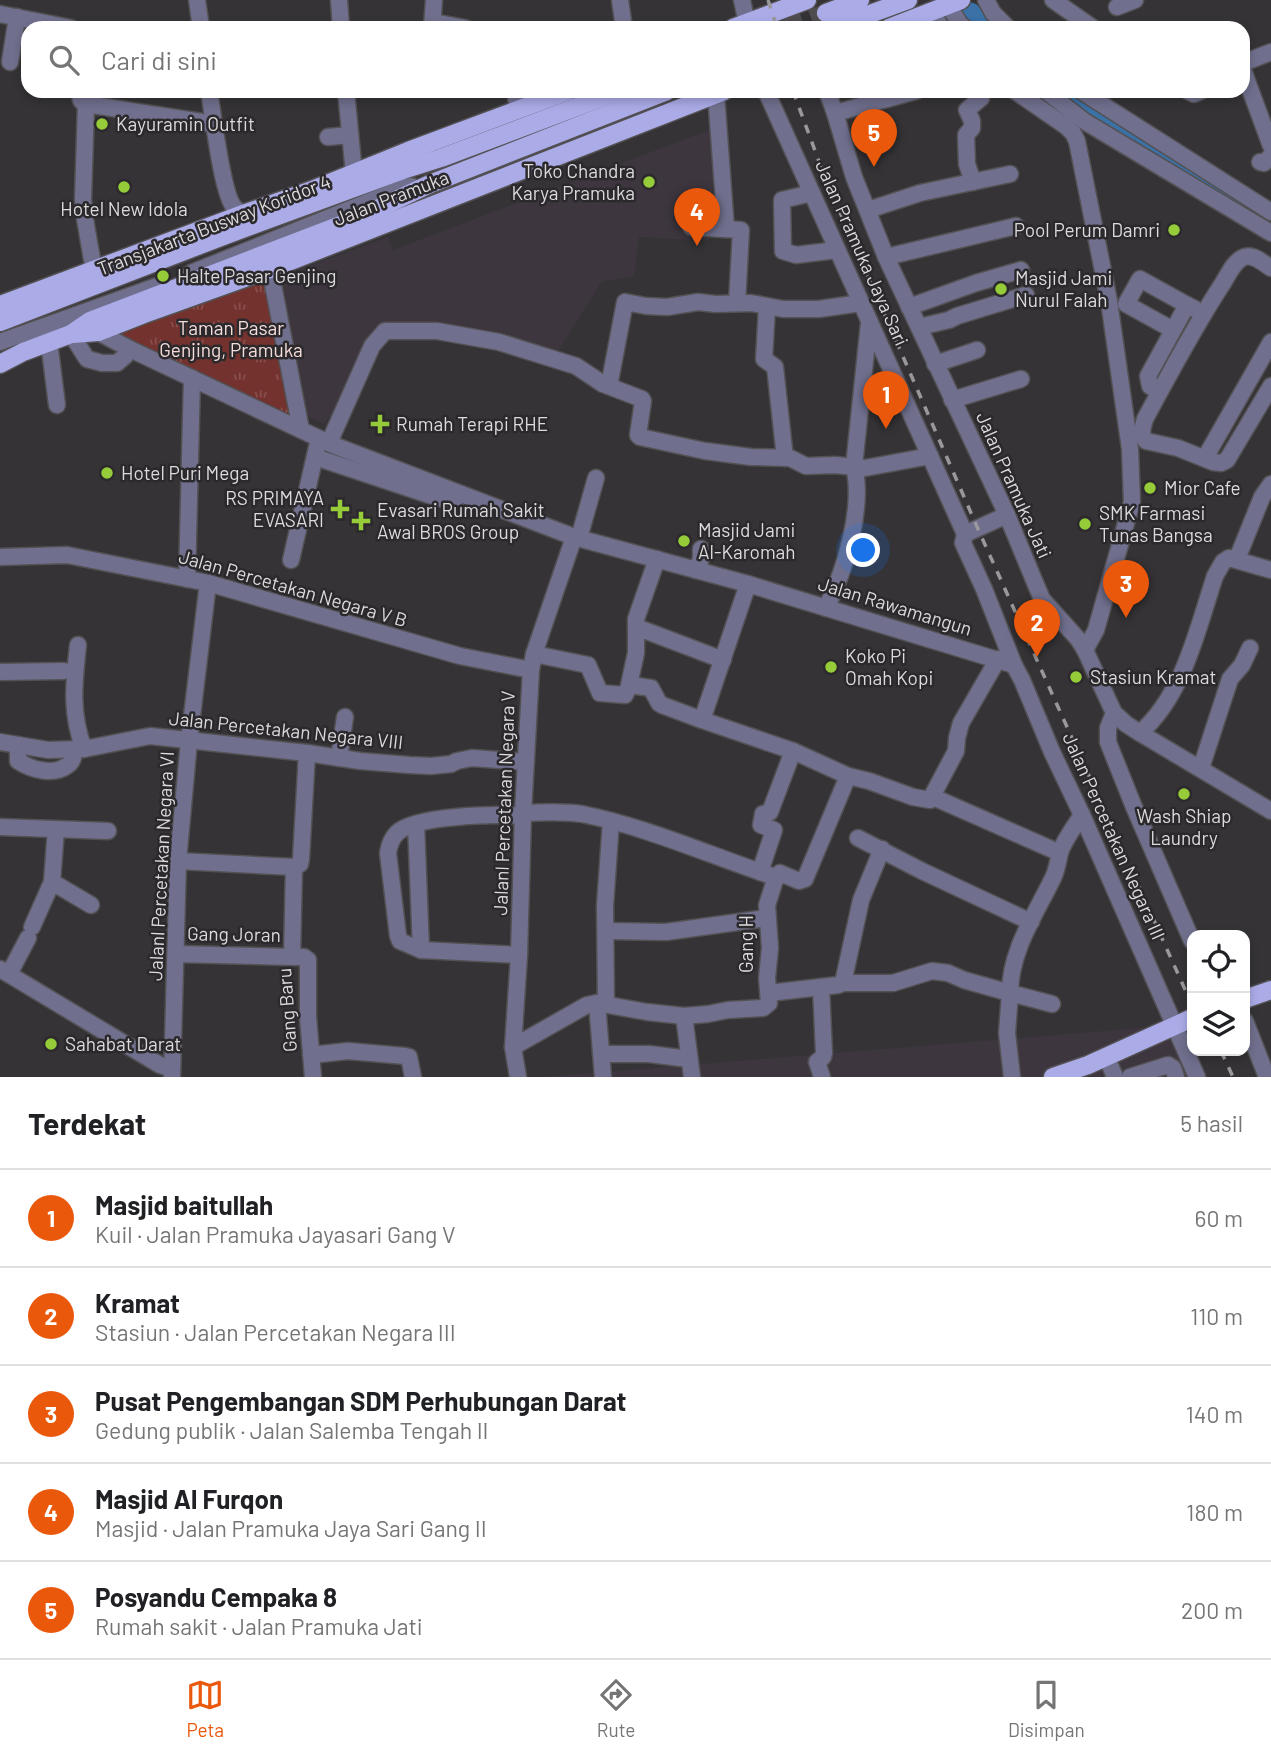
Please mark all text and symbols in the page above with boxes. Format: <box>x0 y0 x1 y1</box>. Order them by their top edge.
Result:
search box <box>21 21 1250 98</box>
icon: search <box>45 41 83 79</box>
text: Cari di sini <box>101 44 217 75</box>
pin: 5 <box>851 109 897 167</box>
place label: Kayuramin Outfit <box>116 112 255 135</box>
marker: Kayuramin Outfit <box>94 116 110 132</box>
street label: Jalan Pramuka Jaya Sari <box>811 157 914 349</box>
place label: Toko Chandra Karya Pramuka <box>511 159 635 204</box>
street label: Jalan Pramuka <box>330 165 452 230</box>
street label: Transjakarta Busway Koridor 4 <box>94 169 334 280</box>
marker: Toko Chandra Karya Pramuka <box>641 174 657 190</box>
marker: Hotel New Idola <box>116 179 132 195</box>
pin: 4 <box>674 188 720 246</box>
place label: Hotel New Idola <box>60 197 188 220</box>
place label: Pool Perum Damri <box>1014 218 1160 241</box>
marker: Pool Perum Damri <box>1166 222 1182 238</box>
place label: Halte Pasar Genjing <box>177 264 336 287</box>
place label: Masjid Jami Nurul Falah <box>1015 266 1112 311</box>
marker: Halte Pasar Genjing <box>155 268 171 284</box>
marker: Masjid Jami Nurul Falah <box>993 281 1009 297</box>
park label: Taman Pasar Genjing, Pramuka <box>159 316 303 361</box>
pin: 1 <box>863 371 909 429</box>
street label: Jalan Pramuka Jati <box>972 408 1057 562</box>
place label: Rumah Terapi RHE <box>396 412 548 435</box>
marker: Rumah Terapi RHE <box>370 414 390 434</box>
place label: Hotel Puri Mega <box>121 461 249 484</box>
marker: Hotel Puri Mega <box>99 465 115 481</box>
place label: Mior Cafe <box>1164 476 1241 499</box>
marker: Mior Cafe <box>1142 480 1158 496</box>
place label: RS PRIMAYA EVASARI <box>225 486 324 531</box>
place label: Evasari Rumah Sakit Awal BROS Group <box>377 498 545 543</box>
marker: RS PRIMAYA EVASARI <box>330 499 350 519</box>
place label: SMK Farmasi Tunas Bangsa <box>1099 501 1213 546</box>
marker: Evasari Rumah Sakit Awal BROS Group <box>351 511 371 531</box>
marker: SMK Farmasi Tunas Bangsa <box>1077 516 1093 532</box>
place label: Masjid Jami Al-Karomah <box>698 518 796 563</box>
marker: Masjid Jami Al-Karomah <box>676 533 692 549</box>
your location <box>846 533 880 567</box>
street label: Jalan Percetakan Negara V B <box>176 544 410 631</box>
pin: 3 <box>1103 560 1149 618</box>
street label: Jalan Rawamangun <box>816 571 975 640</box>
pin: 2 <box>1014 599 1060 657</box>
place label: Koko Pi Omah Kopi <box>845 644 933 689</box>
marker: Koko Pi Omah Kopi <box>823 659 839 675</box>
place label: Stasiun Kramat <box>1090 665 1216 688</box>
marker: Stasiun Kramat <box>1068 669 1084 685</box>
street label: Jalanl Percetakan Negara V <box>488 690 519 916</box>
street label: Jalan Percetakan Negara VIII <box>168 706 404 753</box>
street label: Jalan Percetakan Negara III <box>1058 729 1171 943</box>
street label: Jalanl Percetakan Negara VI <box>143 751 178 981</box>
marker: Wash Shiap Laundry <box>1176 786 1192 802</box>
place label: Wash Shiap Laundry <box>1136 804 1232 849</box>
street label: Gang H <box>734 915 757 973</box>
street label: Gang Joran <box>187 921 281 946</box>
map controls <box>1187 930 1250 1056</box>
button: locate <box>1187 930 1250 993</box>
street label: Gang Baru <box>272 967 301 1053</box>
button: layers <box>1187 993 1250 1056</box>
place label: Sahabat Darat <box>65 1032 181 1055</box>
marker: Sahabat Darat <box>43 1036 59 1052</box>
text: Terdekat <box>28 1105 146 1141</box>
text: 5 hasil <box>1180 1109 1243 1137</box>
text: Masjid baitullah <box>95 1189 273 1220</box>
text: 1 <box>47 1204 55 1232</box>
text: 60 m <box>1195 1204 1243 1232</box>
text: Kuil · Jalan Pramuka Jayasari Gang V <box>95 1220 456 1248</box>
text: Kramat <box>95 1287 180 1318</box>
text: 2 <box>45 1302 57 1330</box>
text: 110 m <box>1190 1302 1243 1330</box>
text: Stasiun · Jalan Percetakan Negara III <box>95 1318 456 1346</box>
text: Pusat Pengembangan SDM Perhubungan Darat <box>95 1385 626 1416</box>
text: 3 <box>45 1400 57 1428</box>
text: 140 m <box>1186 1400 1243 1428</box>
text: Gedung publik · Jalan Salemba Tengah II <box>95 1416 489 1444</box>
text: Masjid Al Furqon <box>95 1483 283 1514</box>
text: 4 <box>44 1498 58 1526</box>
text: 180 m <box>1186 1498 1243 1526</box>
text: Masjid · Jalan Pramuka Jaya Sari Gang II <box>95 1514 487 1542</box>
text: Posyandu Cempaka 8 <box>95 1581 337 1612</box>
text: 5 <box>45 1596 57 1624</box>
text: 200 m <box>1181 1596 1243 1624</box>
text: Rumah sakit · Jalan Pramuka Jati <box>95 1612 423 1640</box>
tab: Peta <box>186 1676 224 1741</box>
tab: Rute <box>597 1676 635 1741</box>
tab: Disimpan <box>1008 1676 1085 1741</box>

